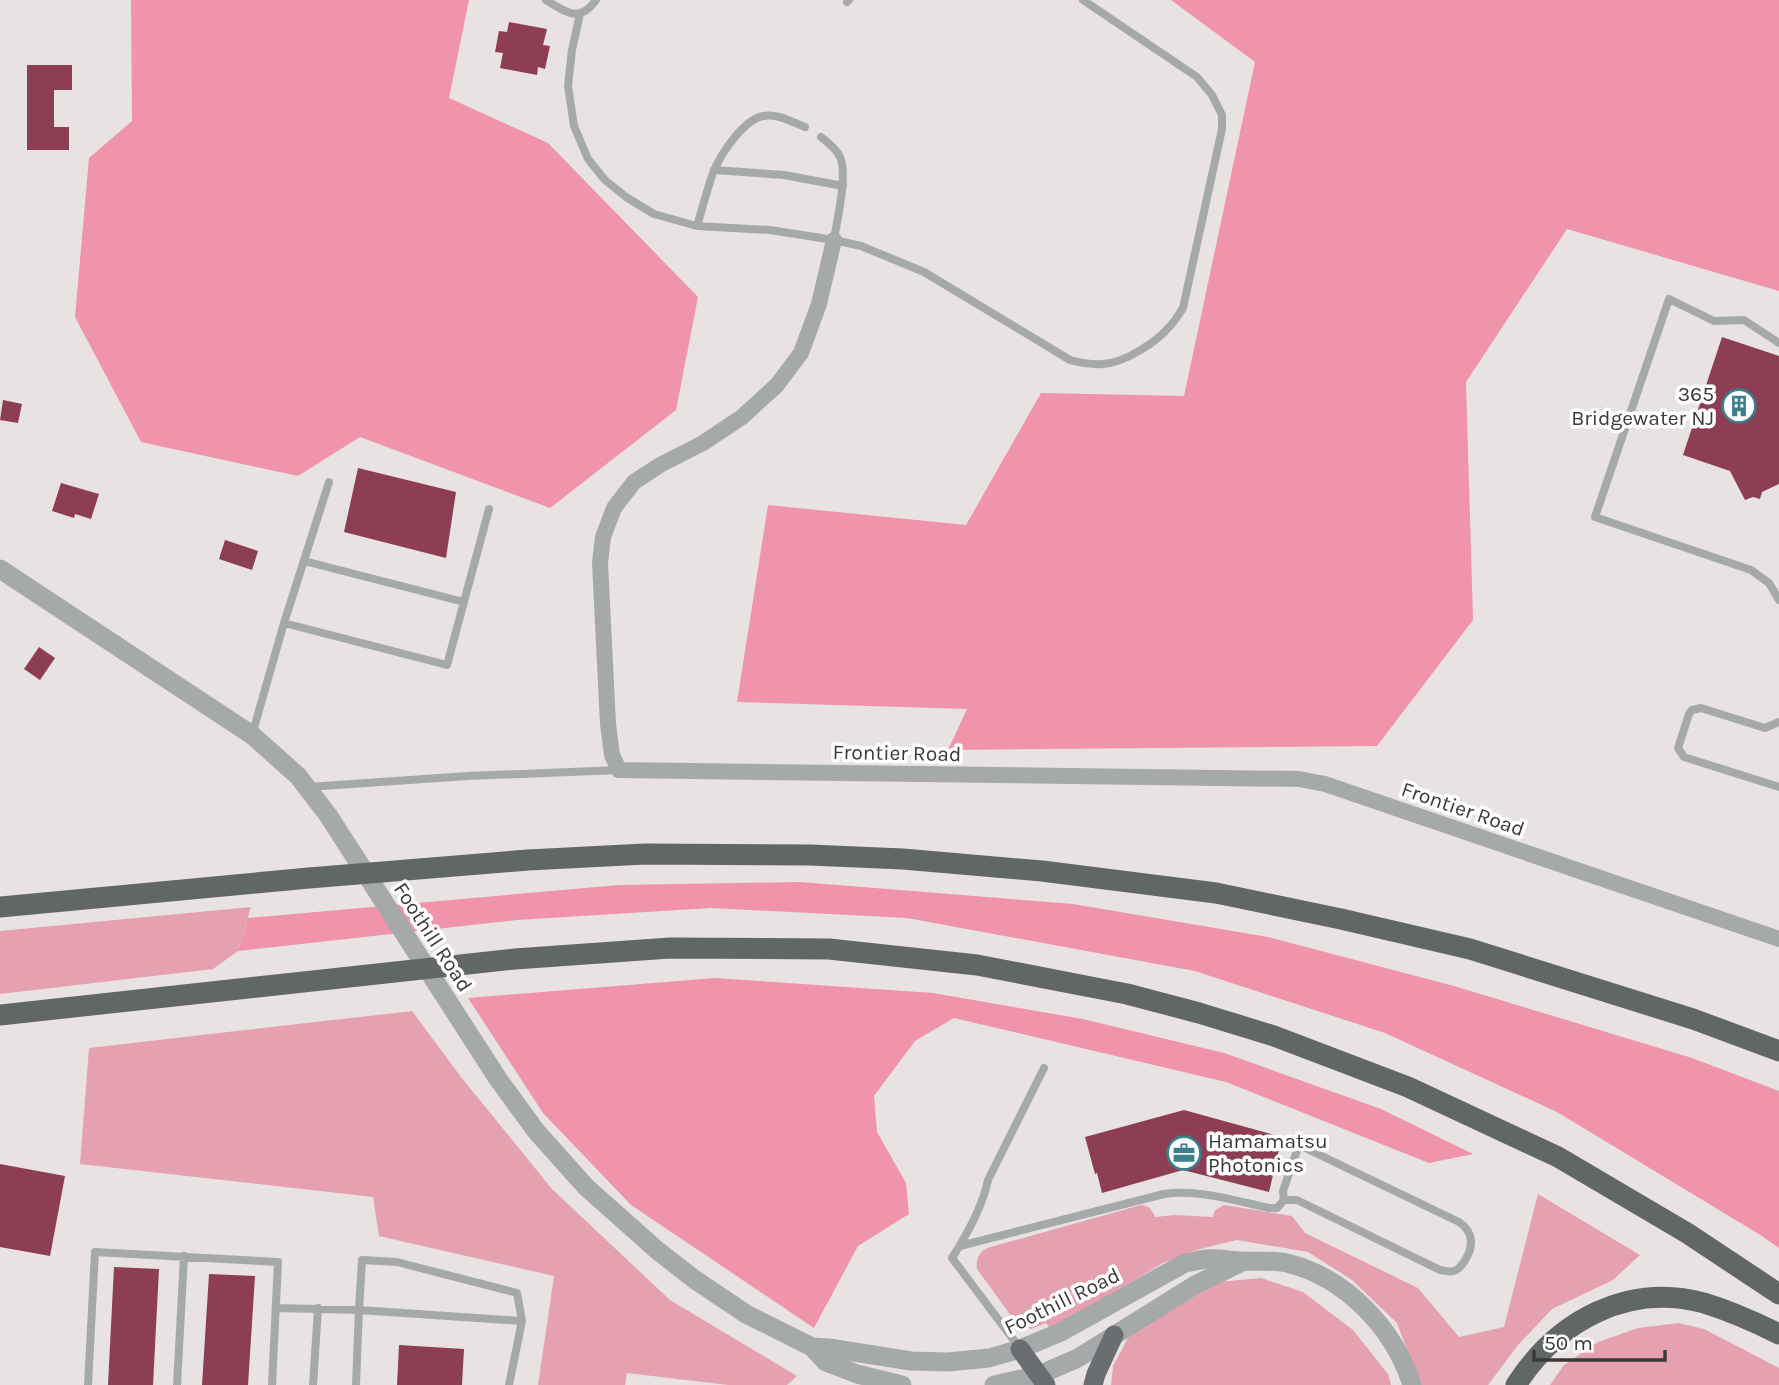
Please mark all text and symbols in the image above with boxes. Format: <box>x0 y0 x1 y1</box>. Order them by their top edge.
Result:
place label: 365 Bridgewater NJ <box>1571 382 1714 430</box>
building icon: 365 Bridgewater NJ <box>1720 387 1758 425</box>
street label: Frontier Road <box>832 740 962 766</box>
street label: Frontier Road <box>1398 777 1528 841</box>
street label: Foothill Road <box>389 878 477 996</box>
place label: Hamamatsu Photonics <box>1208 1129 1328 1177</box>
office icon: Hamamatsu Photonics <box>1165 1134 1203 1172</box>
street label: Foothill Road <box>1000 1263 1124 1339</box>
scale bar <box>1534 1318 1665 1362</box>
text: 50 m <box>1544 1331 1593 1355</box>

